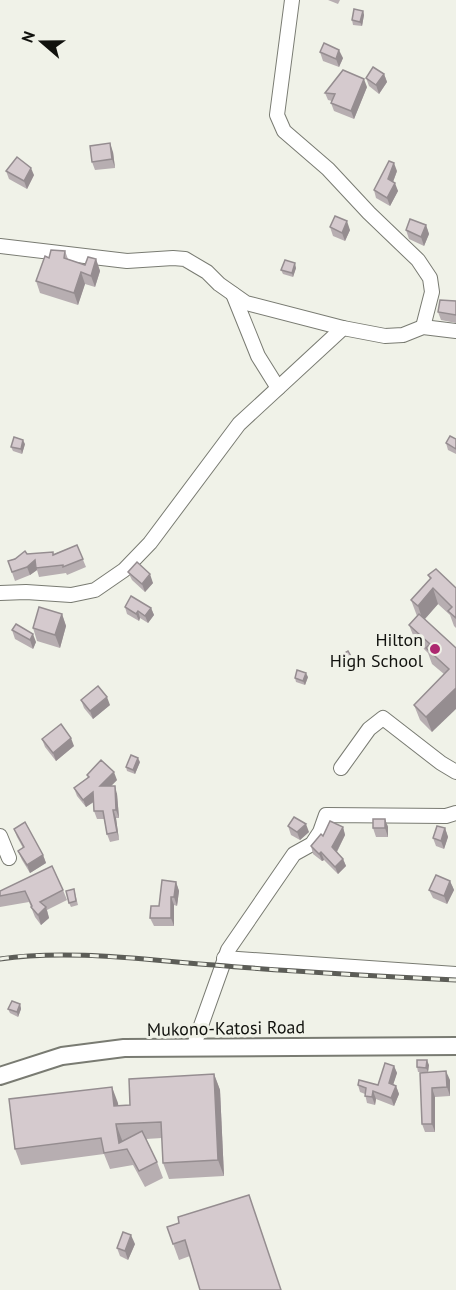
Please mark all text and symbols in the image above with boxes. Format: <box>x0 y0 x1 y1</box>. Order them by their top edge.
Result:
north arrow <box>12 12 72 72</box>
text: N <box>17 29 39 45</box>
place label: Hilton High School <box>330 628 424 672</box>
marker: Hilton High School <box>428 642 442 656</box>
street label: Mukono-Katosi Road <box>147 1015 305 1041</box>

